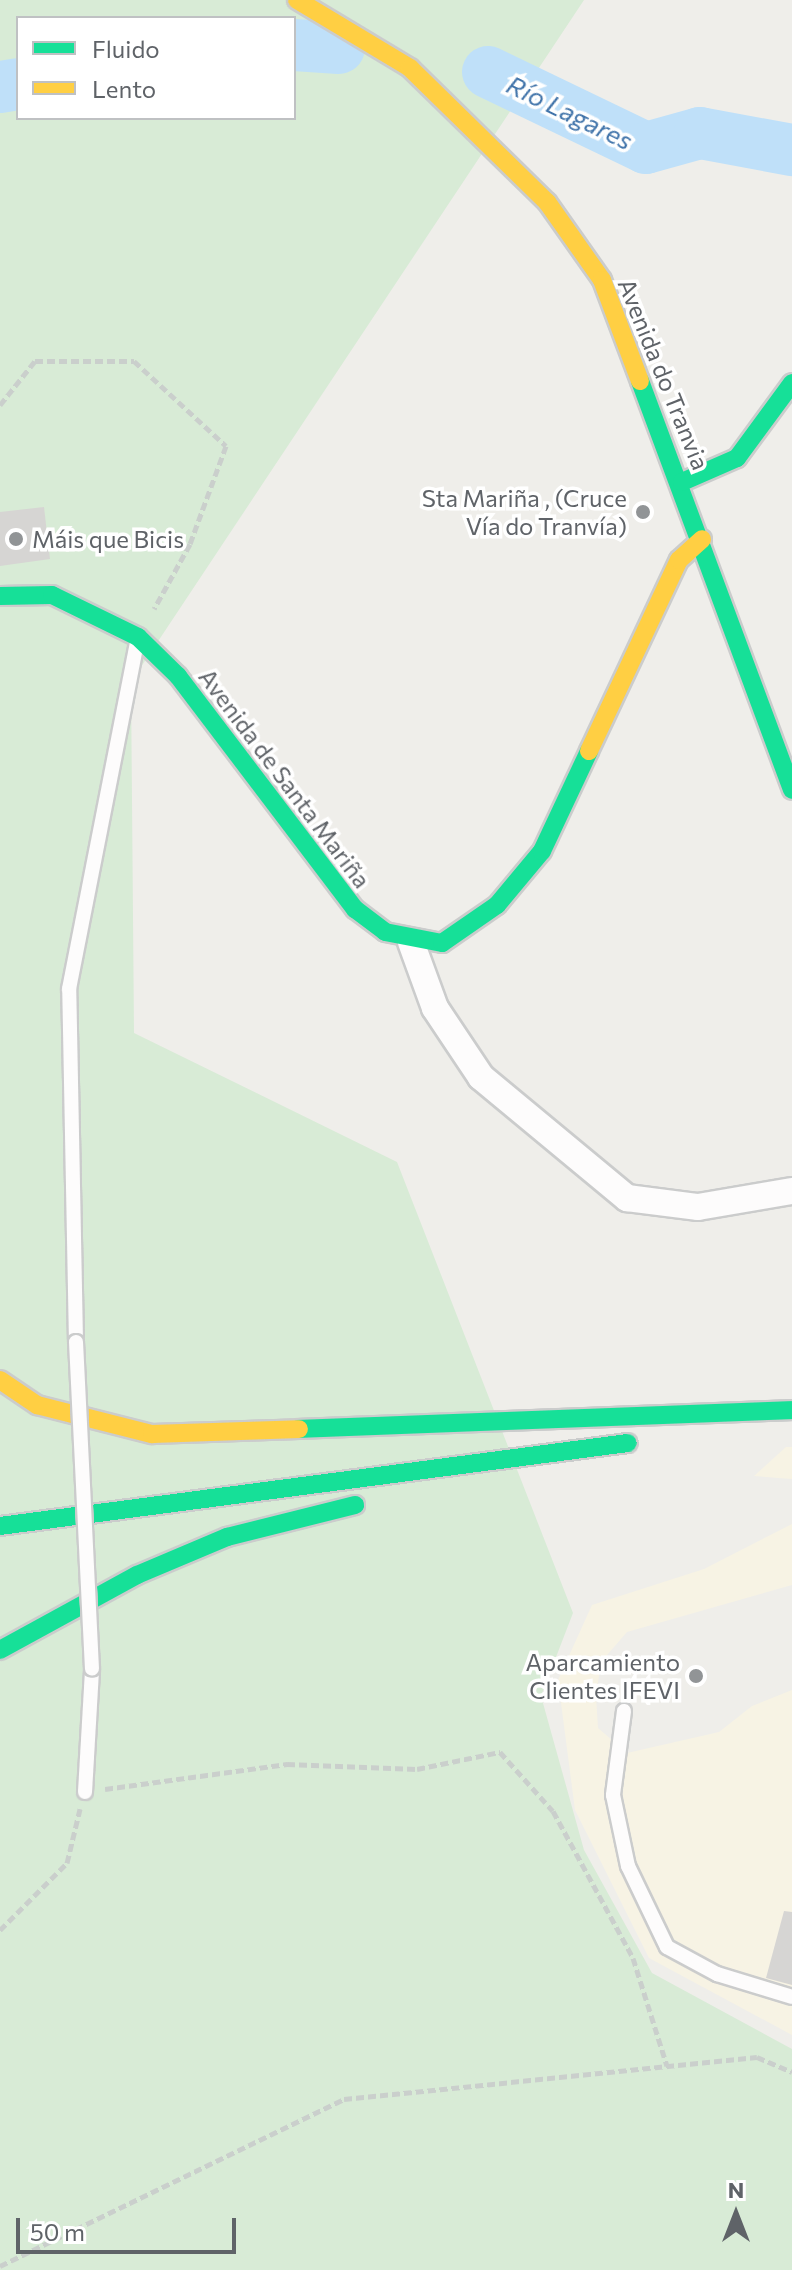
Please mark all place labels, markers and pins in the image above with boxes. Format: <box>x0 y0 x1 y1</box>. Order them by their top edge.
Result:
place label: Sta Mariña , (Cruce Vía do Tranvía) <box>422 484 627 540</box>
marker: Sta Mariña , (Cruce Vía do Tranvía) <box>634 503 652 521</box>
place label: Máis que Bicis <box>32 525 184 553</box>
marker: Máis que Bicis <box>7 530 25 548</box>
place label: Aparcamiento Clientes IFEVI <box>526 1648 680 1704</box>
marker: Aparcamiento Clientes IFEVI <box>687 1667 705 1685</box>

